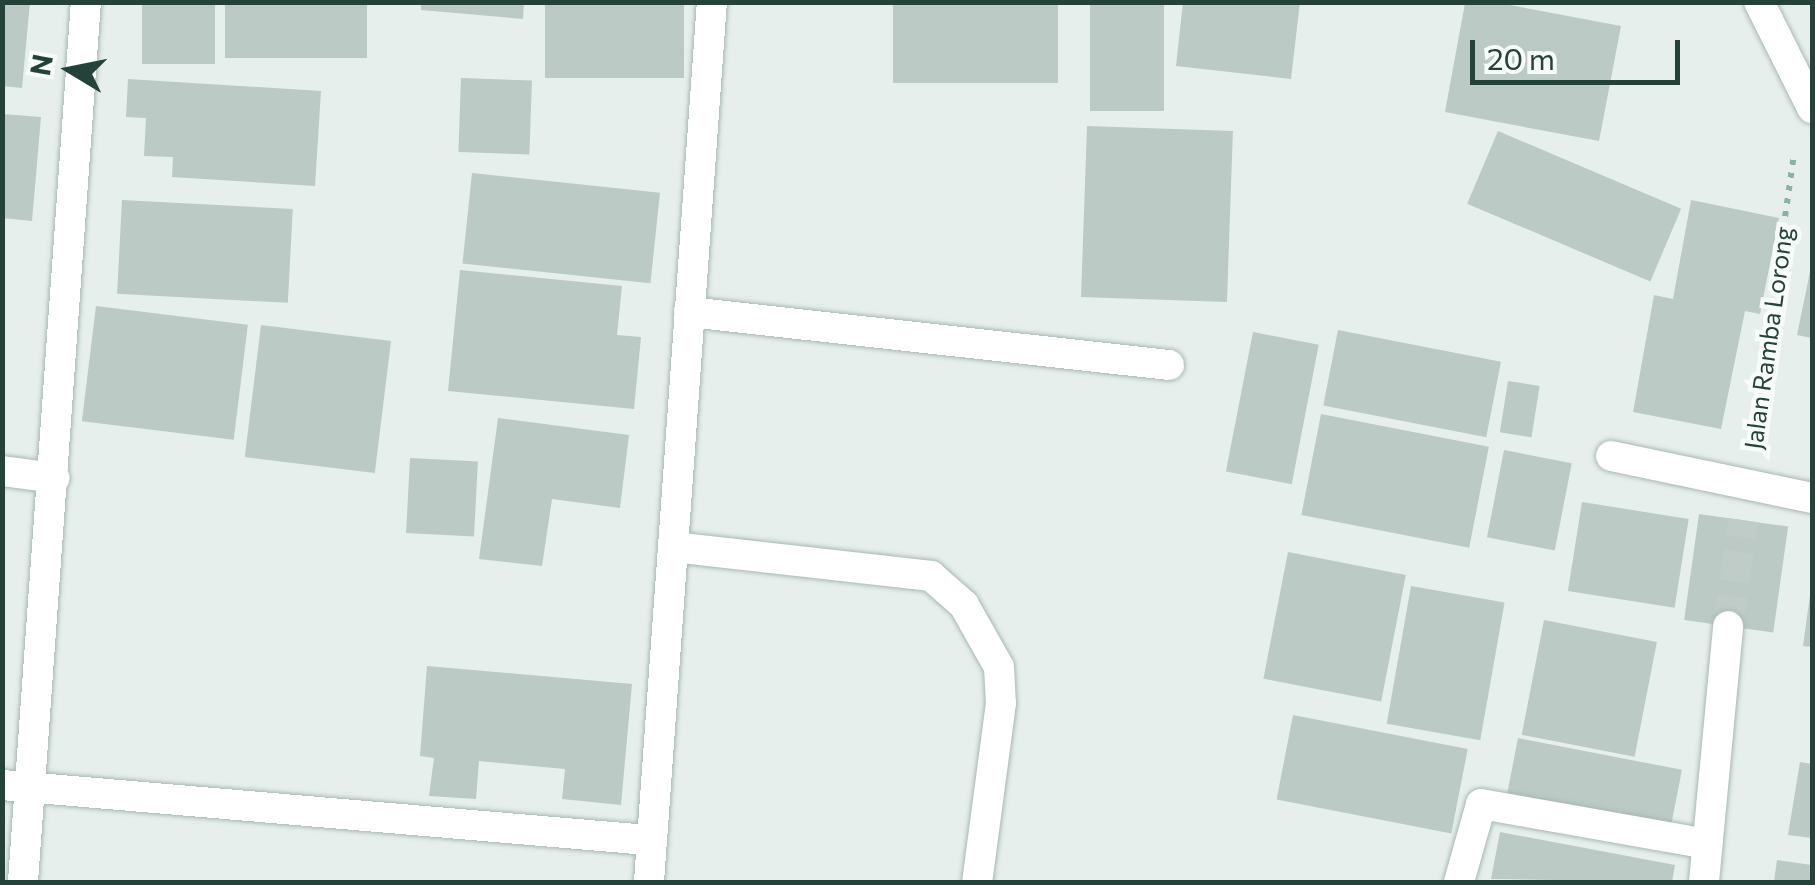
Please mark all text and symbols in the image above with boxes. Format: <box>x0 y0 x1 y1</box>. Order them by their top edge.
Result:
north arrow <box>20 20 120 120</box>
scale bar <box>1475 20 1685 82</box>
text: 20 m <box>1487 39 1555 76</box>
text: N <box>22 51 59 78</box>
street label: Jalan Ramba Lorong <box>1738 225 1798 451</box>

